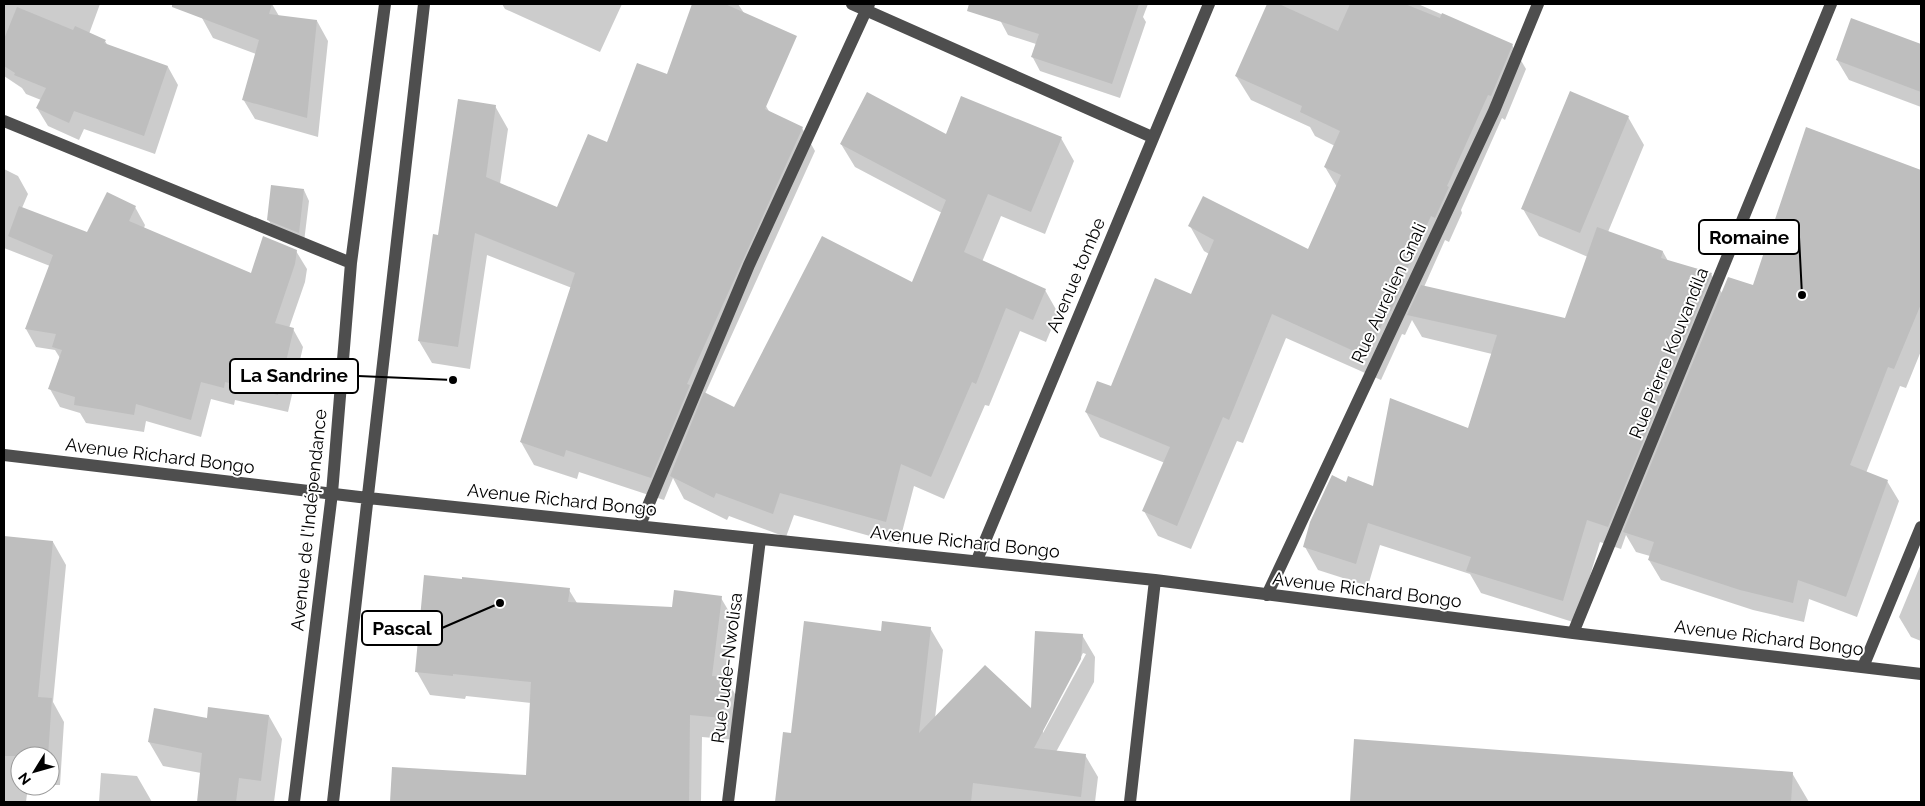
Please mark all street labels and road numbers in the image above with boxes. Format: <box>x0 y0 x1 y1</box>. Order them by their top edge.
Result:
street label: Avenue tombe <box>1042 214 1109 335</box>
street label: Rue Aurelien Gnali <box>1347 219 1430 366</box>
street label: Rue Pierre Kouvandila <box>1625 264 1712 441</box>
street label: Avenue de l'Indépendance <box>286 408 331 632</box>
street label: Avenue Richard Bongo <box>64 433 256 478</box>
street label: Avenue Richard Bongo <box>466 479 658 520</box>
street label: Avenue Richard Bongo <box>869 521 1061 562</box>
street label: Avenue Richard Bongo <box>1271 567 1463 612</box>
street label: Rue Jude-Nwolisa <box>707 591 746 745</box>
street label: Avenue Richard Bongo <box>1673 615 1865 660</box>

